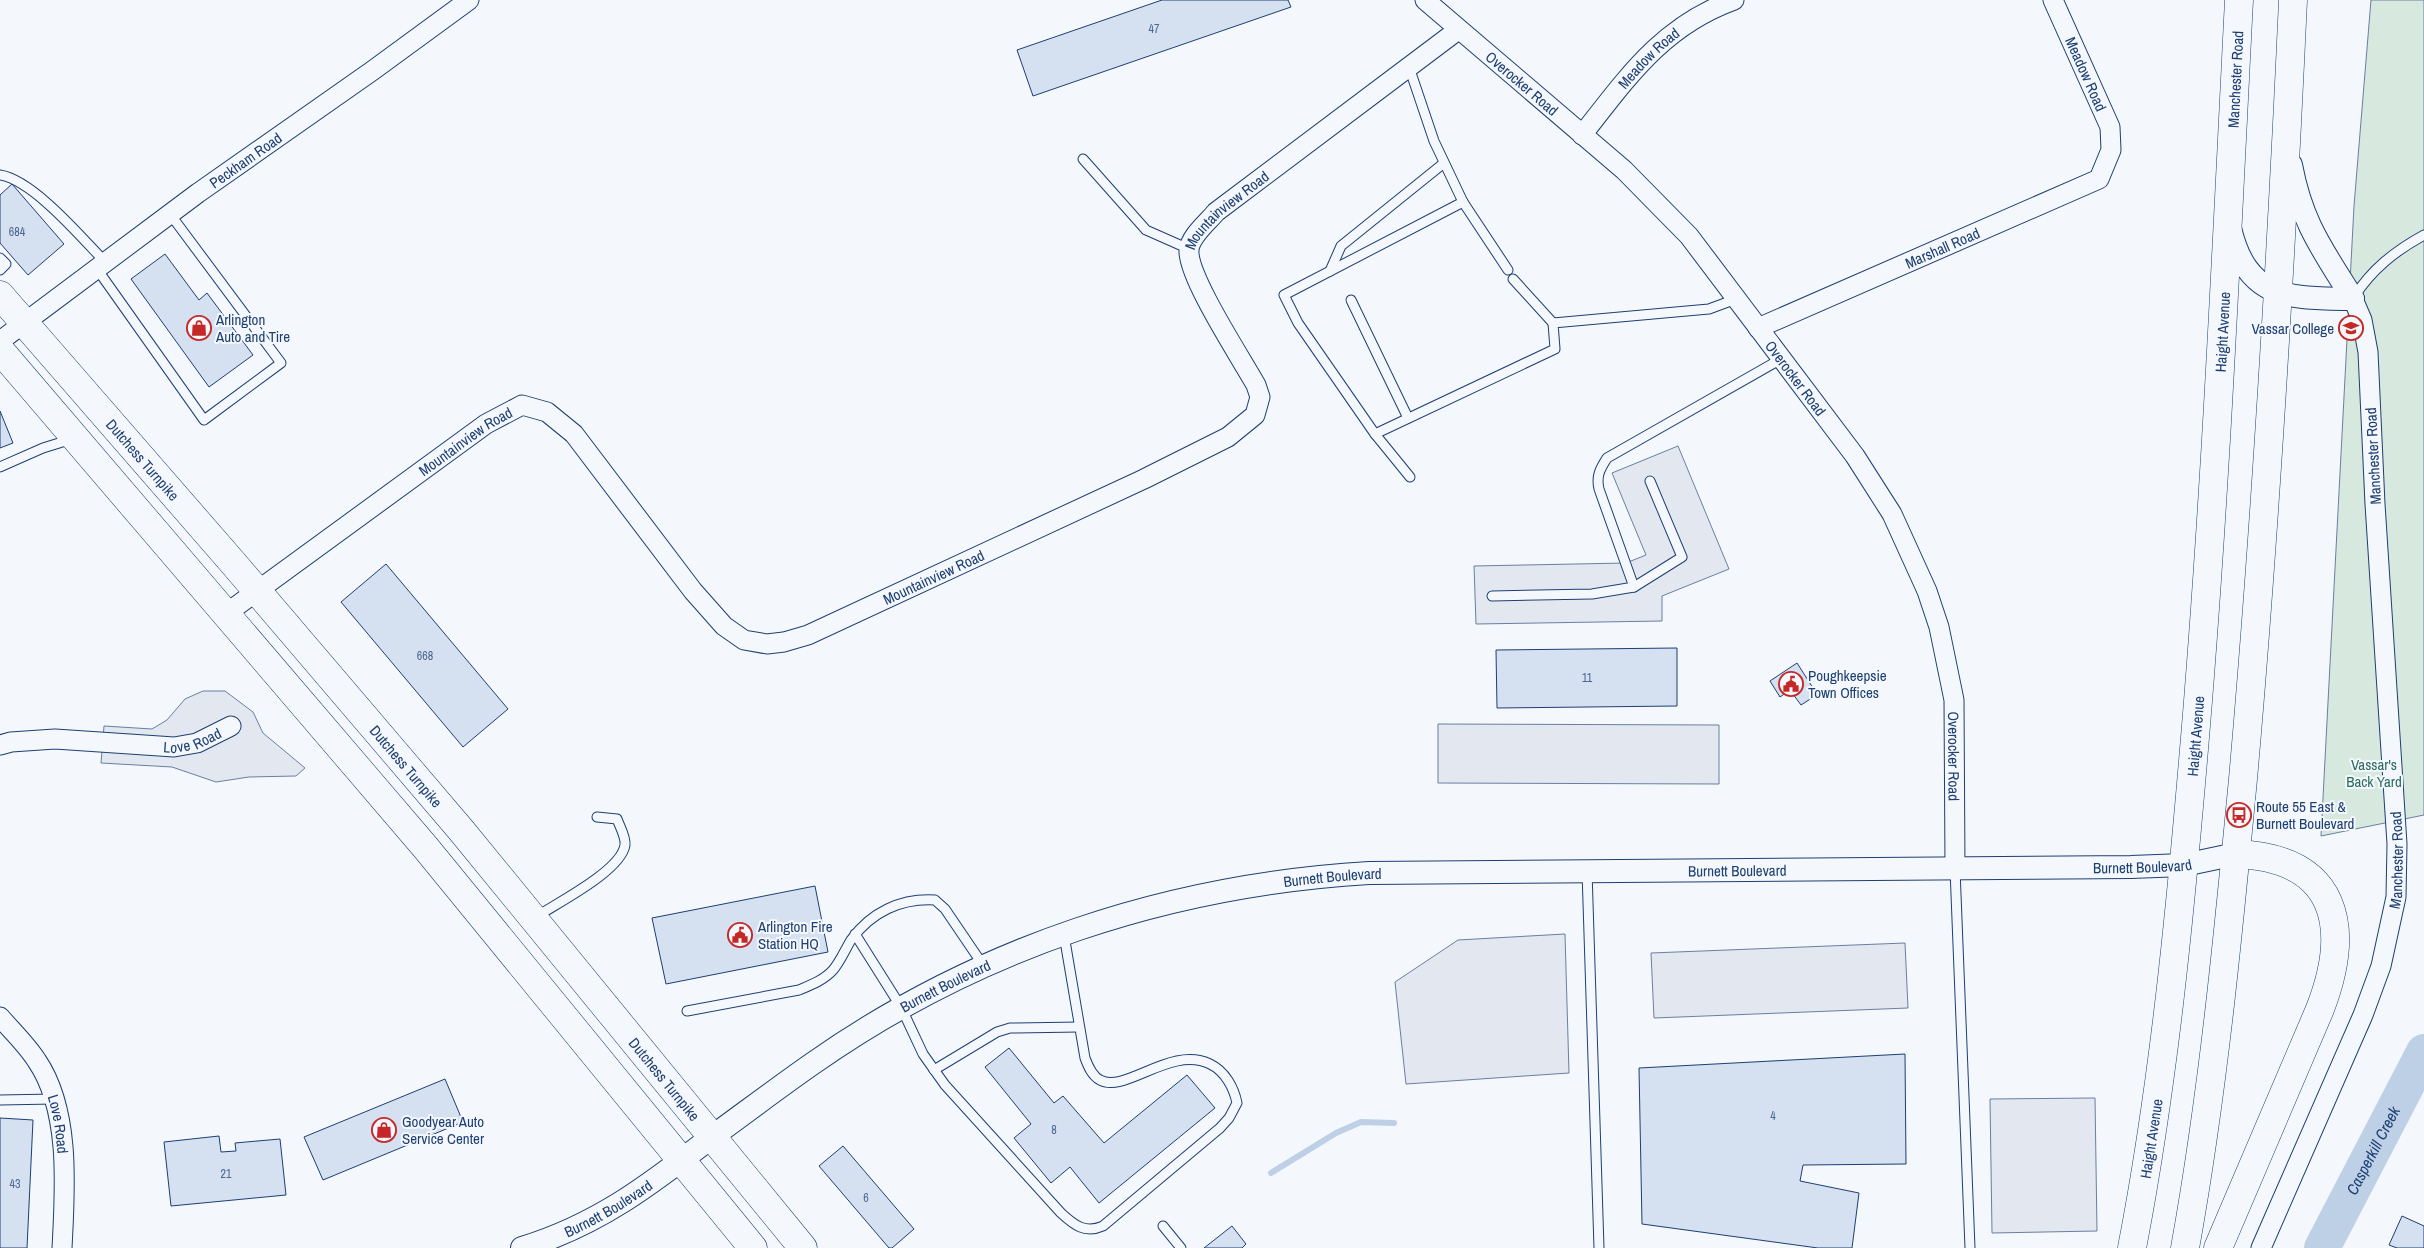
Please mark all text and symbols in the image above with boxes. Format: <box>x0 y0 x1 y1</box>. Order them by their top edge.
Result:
house number: 47 <box>1149 21 1160 37</box>
street label: Meadow Road <box>1613 22 1683 93</box>
street label: Manchester Road <box>2222 30 2248 128</box>
street label: Meadow Road <box>2060 34 2112 114</box>
street label: Overocker Road <box>1481 46 1563 120</box>
street label: Peckham Road <box>205 127 286 193</box>
street label: Mountainview Road <box>1179 166 1273 252</box>
street label: Marshall Road <box>1902 222 1983 273</box>
house number: 684 <box>9 224 26 240</box>
street label: Haight Avenue <box>2209 291 2235 373</box>
place label: Arlington Auto and Tire <box>215 309 290 347</box>
shop icon: Arlington Auto and Tire <box>186 315 212 341</box>
school or university icon: Vassar College <box>2338 315 2364 341</box>
place label: Vassar College <box>2251 318 2334 339</box>
street label: Overocker Road <box>1761 336 1831 420</box>
street label: Mountainview Road <box>414 402 516 480</box>
street label: Manchester Road <box>2360 407 2386 505</box>
street label: Dutchess Turnpike <box>102 414 185 505</box>
street label: Mountainview Road <box>879 544 987 609</box>
house number: 668 <box>417 648 433 664</box>
place label: Poughkeepsie Town Offices <box>1808 665 1887 703</box>
house number: 11 <box>1582 670 1593 686</box>
public building icon: Poughkeepsie Town Offices <box>1778 671 1804 697</box>
street label: Haight Avenue <box>2181 695 2209 777</box>
street label: Overocker Road <box>1944 711 1965 801</box>
street label: Dutchess Turnpike <box>365 720 448 812</box>
street label: Love Road <box>163 722 225 758</box>
park label: Vassar's Back Yard <box>2346 754 2402 792</box>
place label: Route 55 East & Burnett Boulevard <box>2256 796 2354 834</box>
bus stop icon: Route 55 East & Burnett Boulevard <box>2226 802 2252 828</box>
street label: Manchester Road <box>2383 811 2408 911</box>
street label: Burnett Boulevard <box>2093 853 2194 878</box>
street label: Burnett Boulevard <box>1688 859 1787 881</box>
street label: Burnett Boulevard <box>1282 862 1382 892</box>
place label: Arlington Fire Station HQ <box>757 916 833 954</box>
public building icon: Arlington Fire Station HQ <box>727 922 753 948</box>
street label: Burnett Boulevard <box>896 954 994 1017</box>
street label: Dutchess Turnpike <box>624 1033 705 1125</box>
street label: Love Road <box>43 1092 74 1154</box>
street label: Haight Avenue <box>2134 1097 2167 1180</box>
water label: Casperkill Creek <box>2341 1102 2405 1199</box>
house number: 4 <box>1770 1108 1776 1124</box>
place label: Goodyear Auto Service Center <box>402 1111 484 1149</box>
shop icon: Goodyear Auto Service Center <box>371 1117 397 1143</box>
house number: 8 <box>1051 1122 1057 1138</box>
house number: 21 <box>221 1166 232 1182</box>
street label: Burnett Boulevard <box>561 1175 656 1242</box>
house number: 43 <box>10 1176 20 1192</box>
house number: 6 <box>863 1190 869 1206</box>

